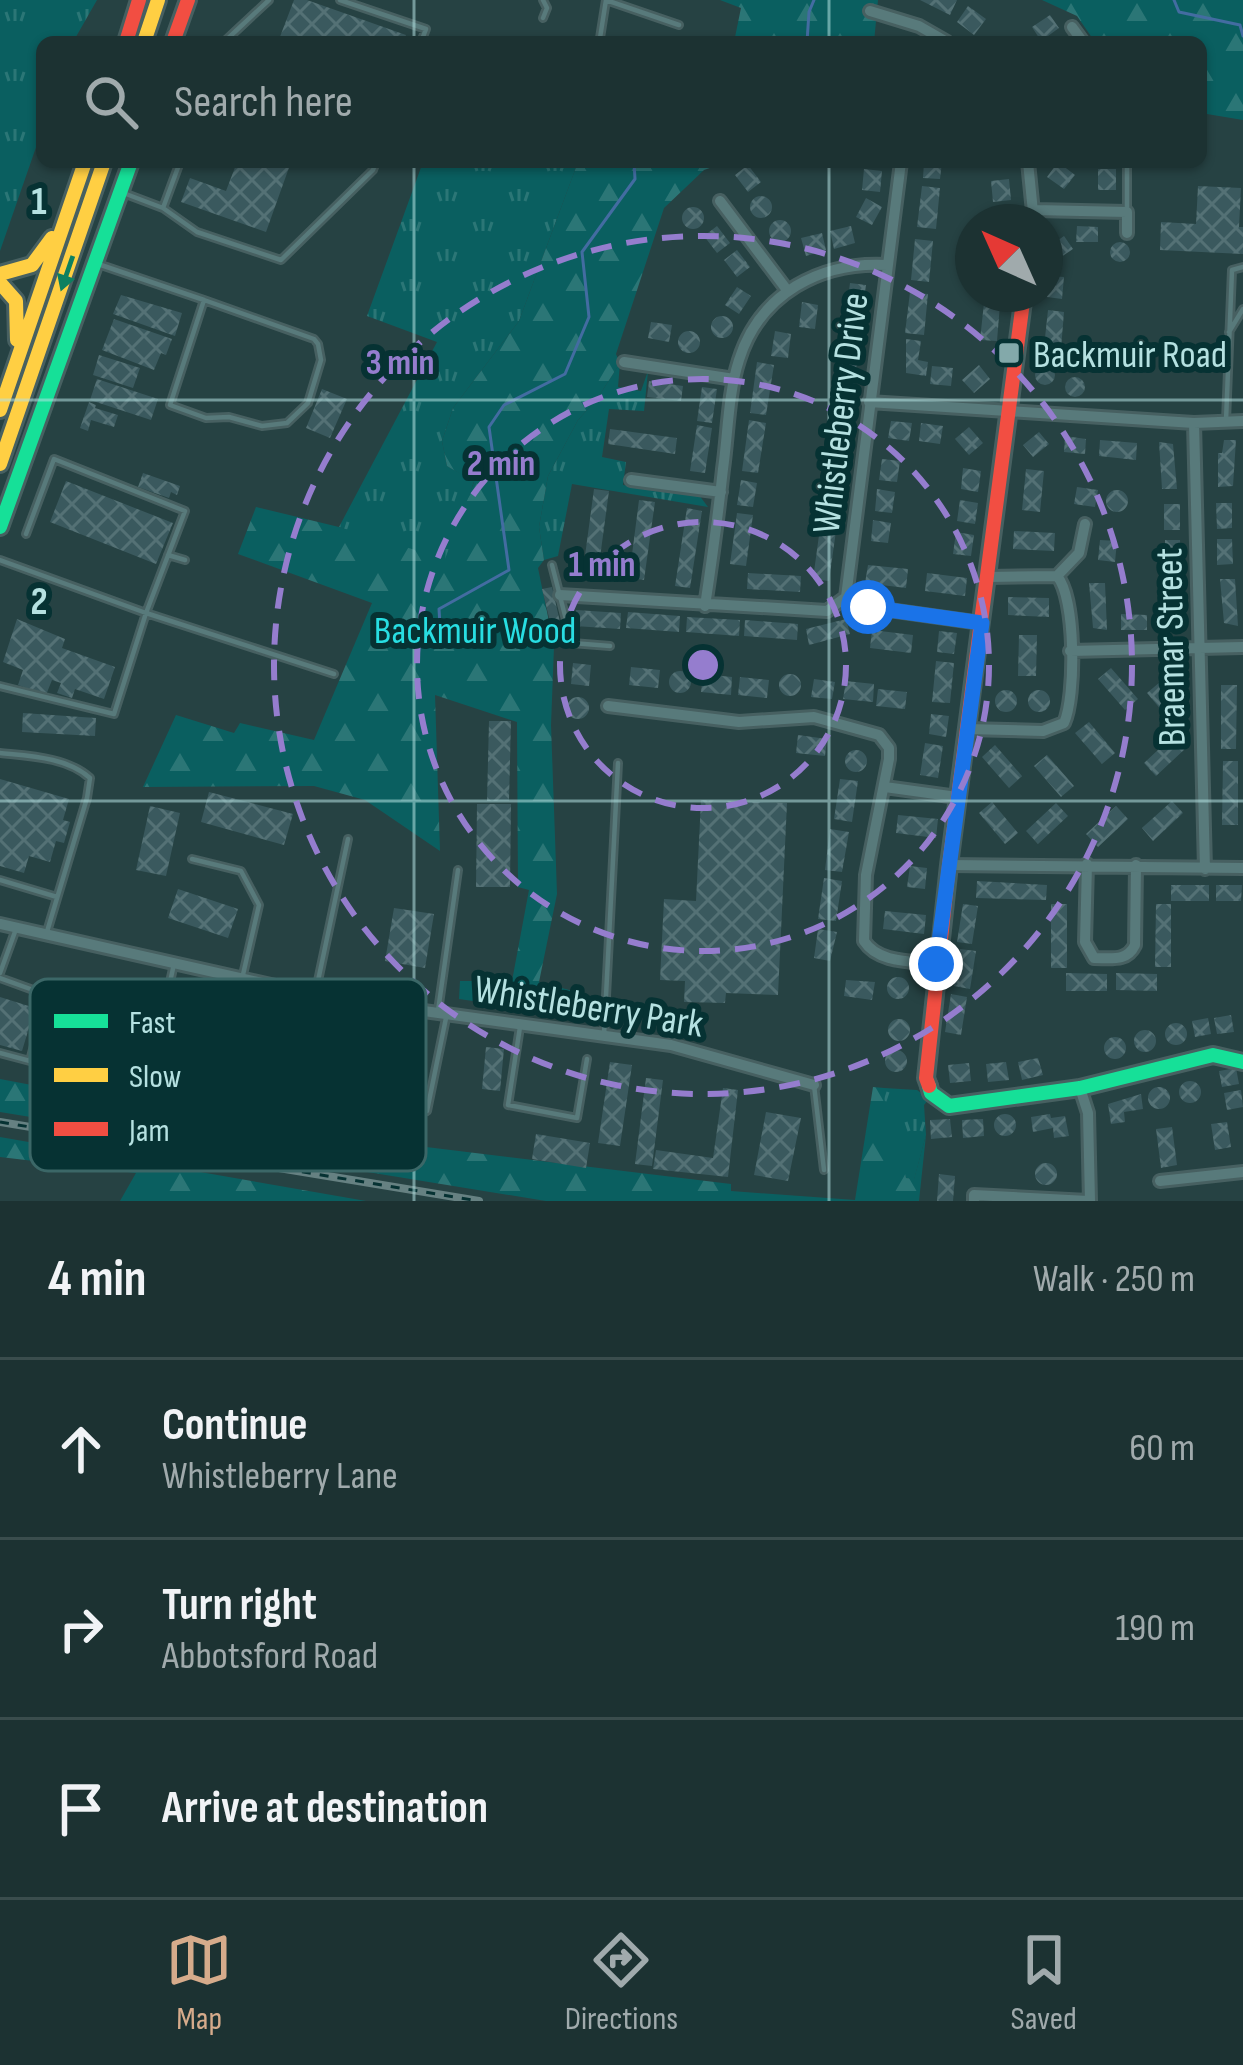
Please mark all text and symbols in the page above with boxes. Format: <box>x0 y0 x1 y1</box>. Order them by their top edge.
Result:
search box <box>36 36 1207 168</box>
icon: search <box>78 69 144 135</box>
text: Search here <box>174 75 353 130</box>
text: 1 <box>31 179 47 226</box>
north arrow <box>955 204 1063 312</box>
one-way arrow <box>57 255 75 291</box>
street label: Whistleberry Drive <box>803 290 880 536</box>
place label: Backmuir Road <box>1033 332 1227 379</box>
marker: Backmuir Road <box>996 340 1022 366</box>
text: 3 min <box>366 342 434 385</box>
text: 2 min <box>467 443 535 486</box>
text: 1 min <box>569 544 635 587</box>
street label: Braemar Street <box>1146 547 1197 747</box>
text: 2 <box>30 579 48 626</box>
route start <box>841 580 895 634</box>
park label: Backmuir Wood <box>374 608 576 655</box>
centre of rings <box>682 644 724 686</box>
route end <box>909 937 963 991</box>
street label: Whistleberry Park <box>471 966 706 1049</box>
legend <box>30 979 426 1171</box>
text: Fast <box>129 1003 176 1043</box>
text: Slow <box>129 1057 181 1097</box>
text: Jam <box>128 1111 170 1151</box>
text: 4 min <box>48 1249 147 1310</box>
text: Walk · 250 m <box>1033 1256 1195 1303</box>
text: Continue <box>162 1398 308 1453</box>
icon: ahead <box>48 1416 114 1482</box>
text: 60 m <box>1129 1425 1195 1472</box>
text: Whistleberry Lane <box>162 1453 398 1500</box>
text: Turn right <box>162 1578 317 1633</box>
icon: right <box>48 1596 114 1662</box>
text: 190 m <box>1115 1605 1195 1652</box>
text: Abbotsford Road <box>162 1633 378 1680</box>
icon: arrive <box>48 1776 114 1842</box>
text: Arrive at destination <box>162 1781 488 1836</box>
tab: Map <box>166 1927 232 2039</box>
tab: Directions <box>565 1927 678 2039</box>
tab: Saved <box>1011 1927 1077 2039</box>

